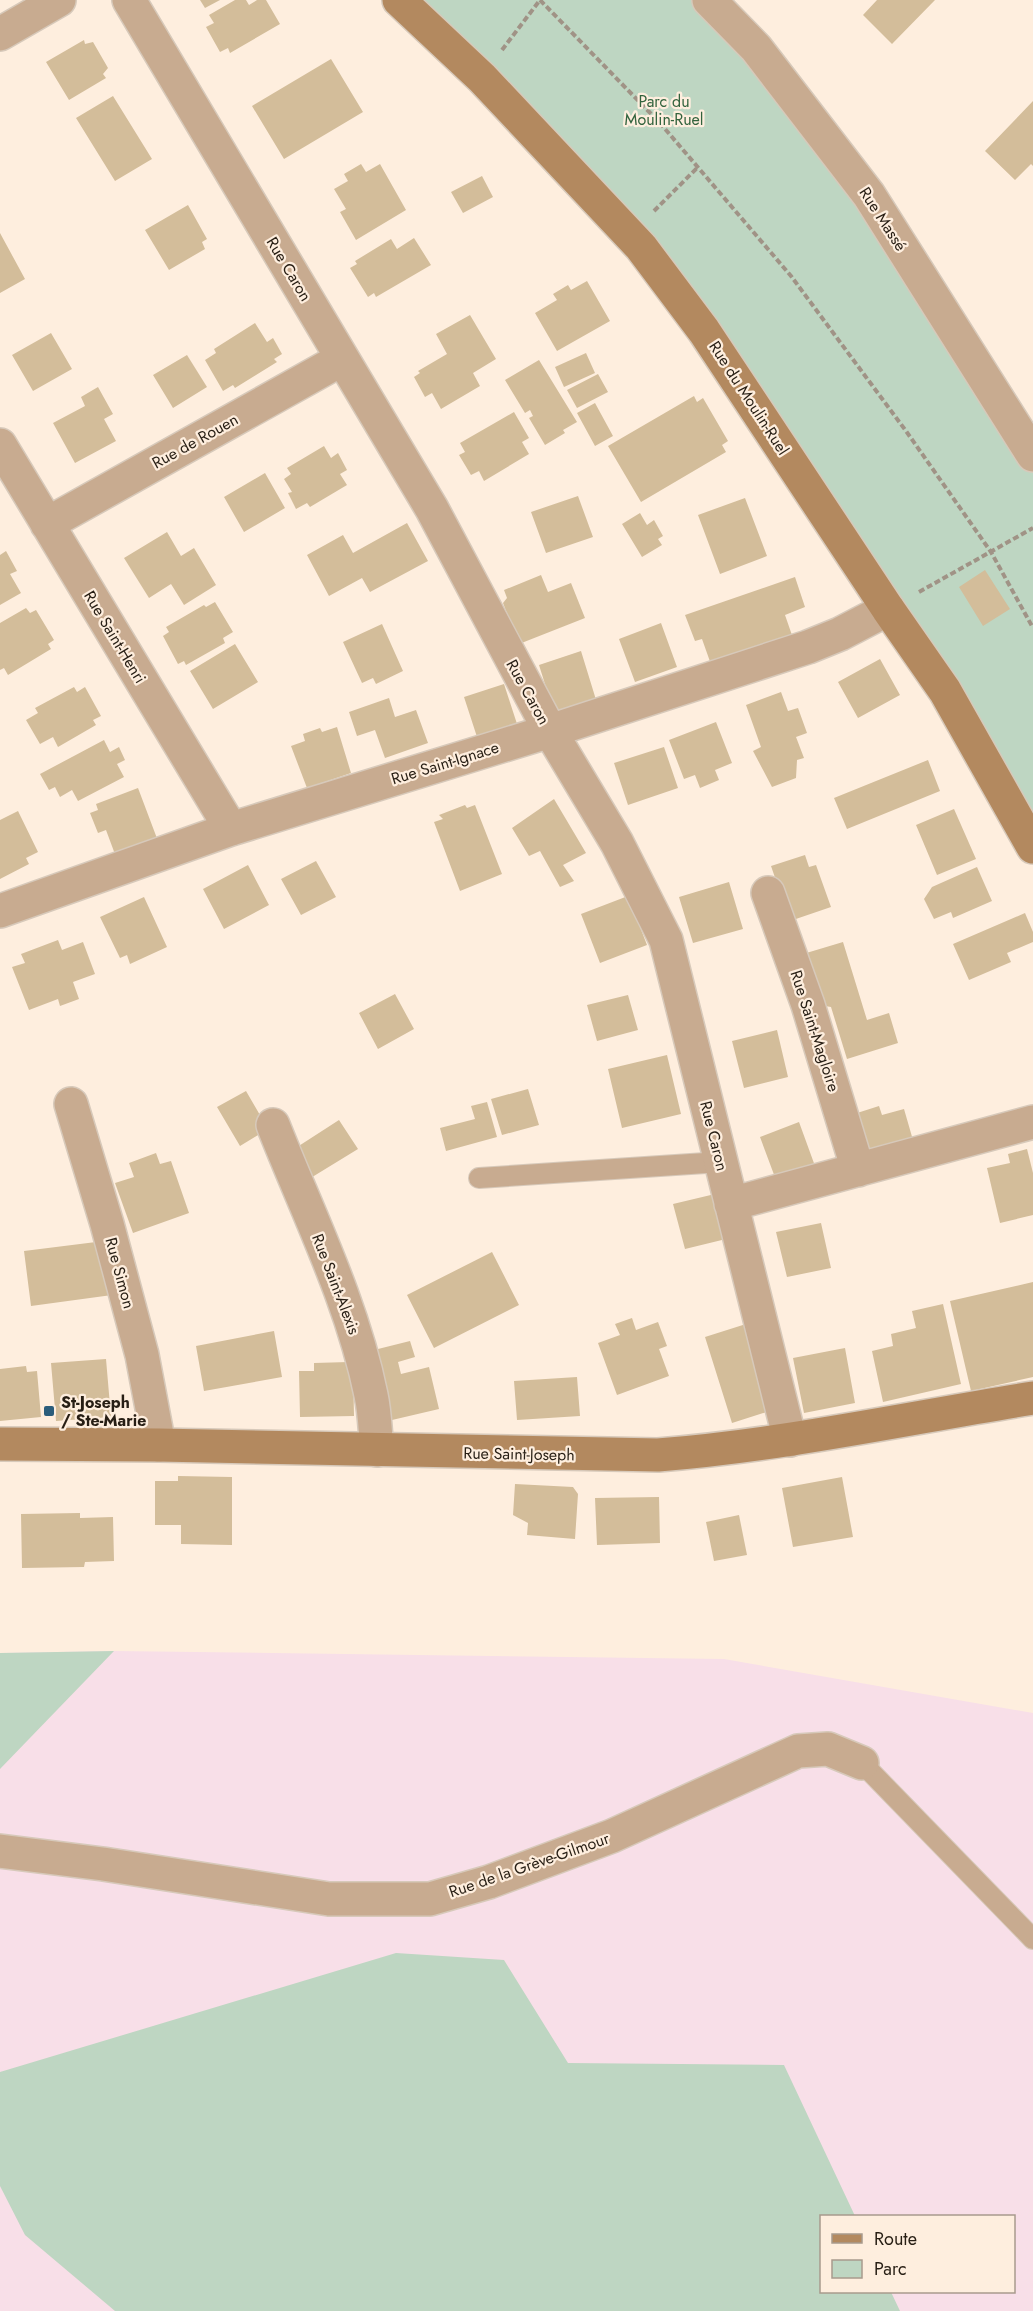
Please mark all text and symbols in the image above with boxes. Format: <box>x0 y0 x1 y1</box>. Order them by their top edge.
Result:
park label: Parc du Moulin-Ruel <box>625 90 703 131</box>
street label: Rue Massé <box>854 182 912 256</box>
street label: Rue Caron <box>261 232 317 306</box>
street label: Rue du Moulin-Ruel <box>703 337 795 459</box>
street label: Rue de Rouen <box>148 408 242 474</box>
street label: Rue Saint-Henri <box>78 586 152 688</box>
street label: Rue Caron <box>501 655 555 729</box>
street label: Rue Saint-Ignace <box>388 736 502 790</box>
street label: Rue Saint-Magloire <box>785 967 845 1095</box>
street label: Rue Caron <box>694 1099 734 1173</box>
street label: Rue Saint-Alexis <box>306 1230 366 1338</box>
street label: Rue Simon <box>99 1235 141 1311</box>
place label: St-Joseph / Ste-Marie <box>61 1391 146 1432</box>
marker: St-Joseph / Ste-Marie <box>42 1404 56 1418</box>
street label: Rue Saint-Joseph <box>463 1442 575 1466</box>
street label: Rue de la Grève-Gilmour <box>446 1827 613 1903</box>
legend <box>820 2215 1015 2293</box>
text: Route <box>874 2226 917 2252</box>
text: Parc <box>874 2256 907 2282</box>

